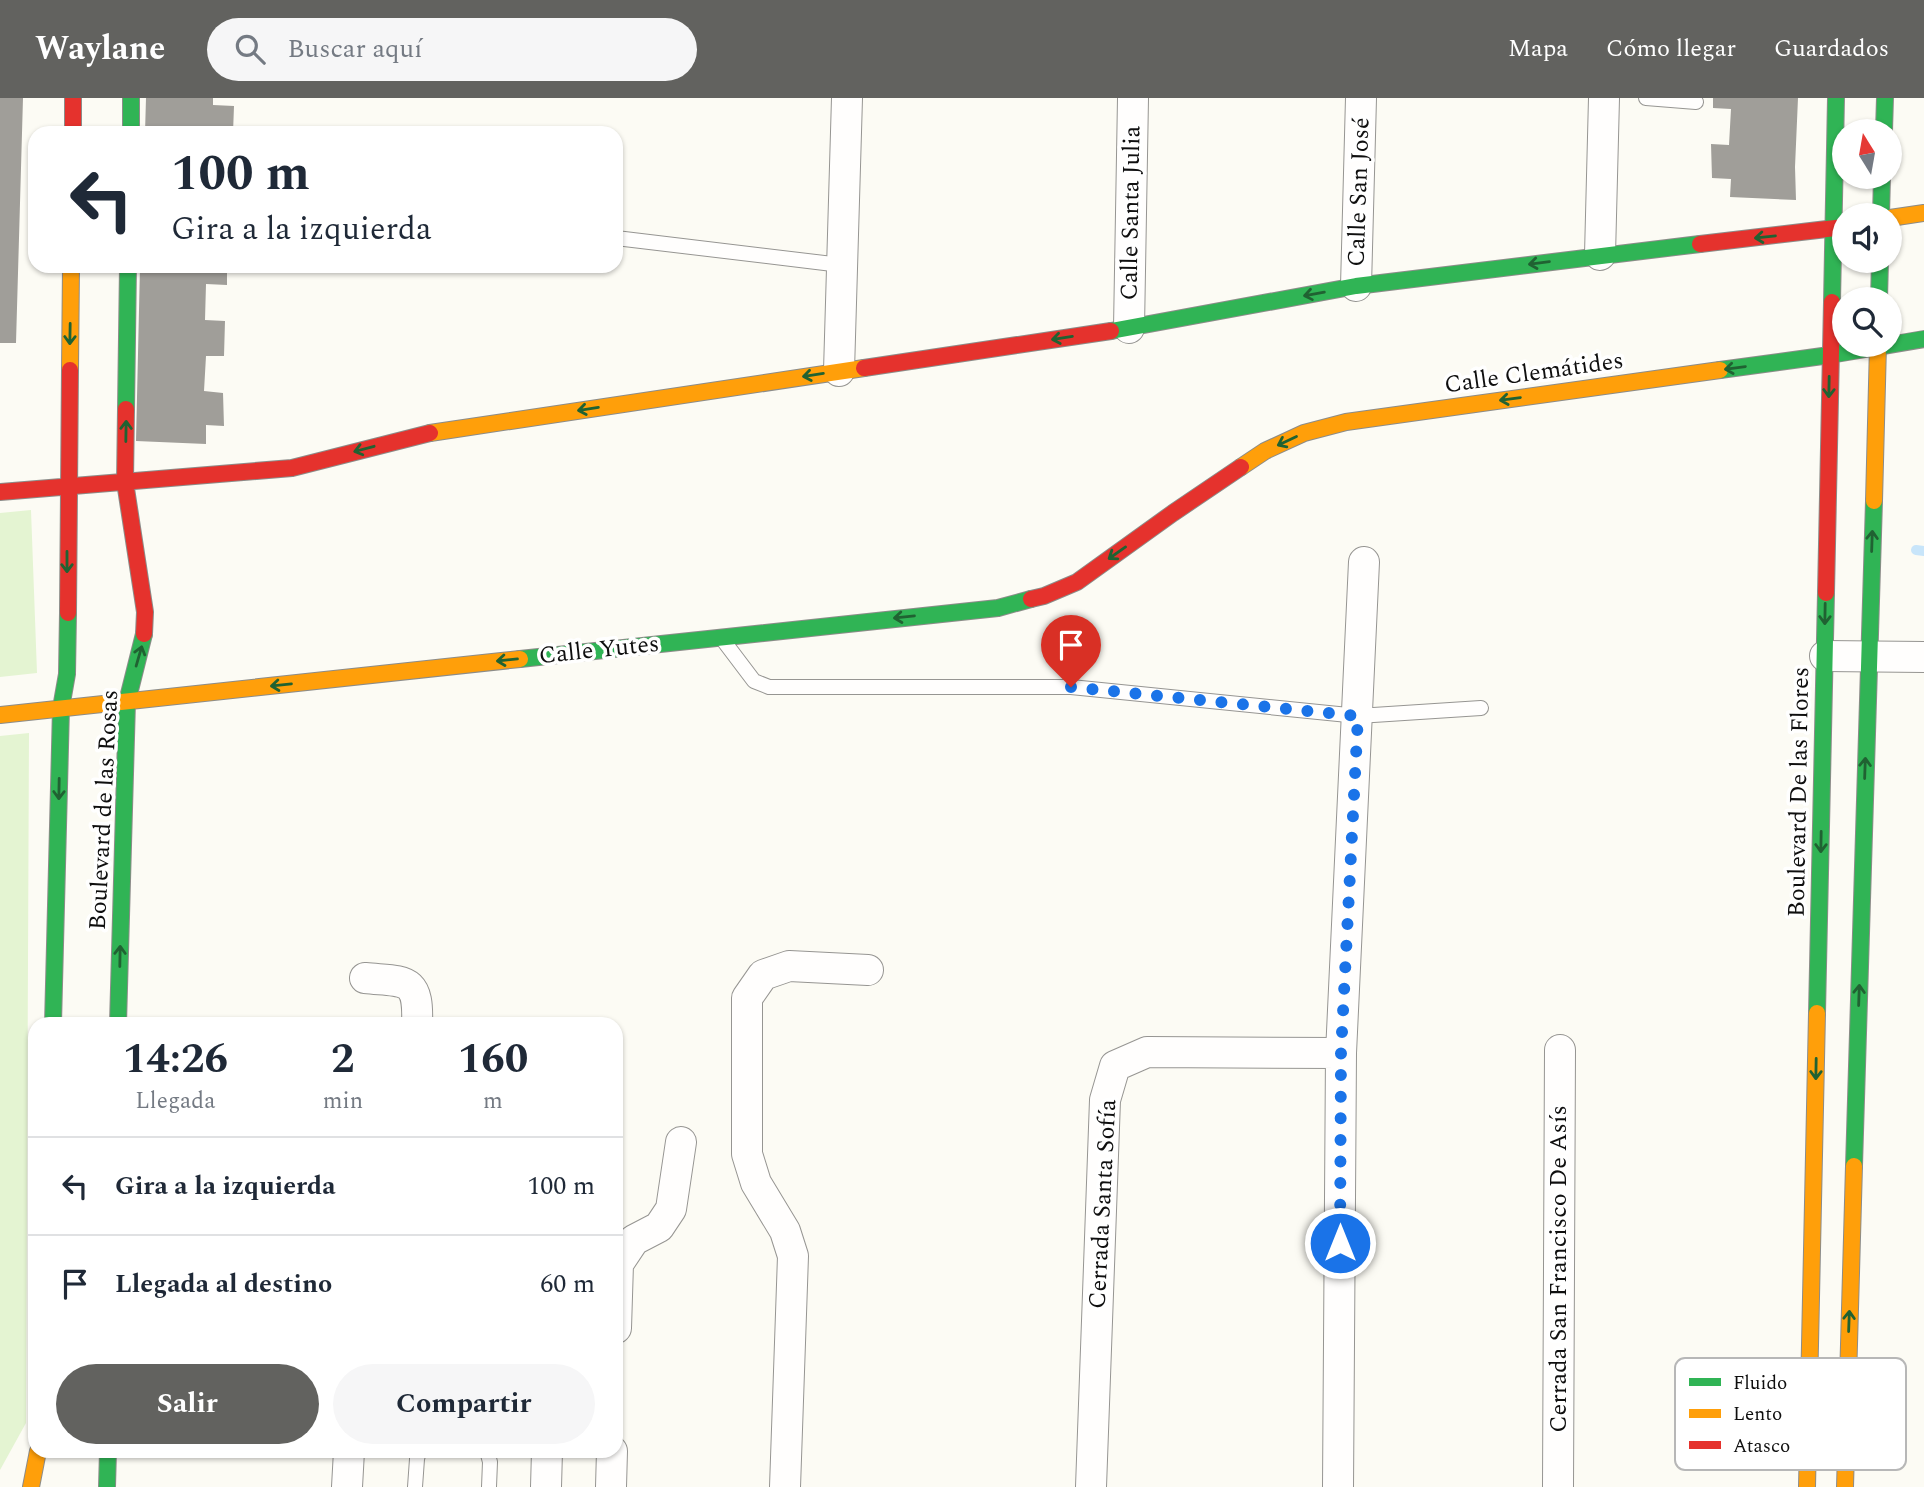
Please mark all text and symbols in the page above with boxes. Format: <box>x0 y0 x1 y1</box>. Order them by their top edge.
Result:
search box <box>207 18 697 81</box>
text: Waylane <box>35 24 165 74</box>
text: Buscar aquí <box>287 29 422 69</box>
icon: search <box>231 30 269 68</box>
text: Mapa <box>1508 31 1568 67</box>
text: Cómo llegar <box>1606 31 1736 67</box>
text: Guardados <box>1774 31 1889 67</box>
street label: Calle San José <box>1338 117 1380 267</box>
north arrow <box>1832 119 1902 189</box>
map controls <box>1832 119 1902 357</box>
street label: Calle Santa Julia <box>1111 125 1151 301</box>
text: 100 m <box>171 137 310 212</box>
icon: left <box>56 154 147 245</box>
button: sound <box>1832 203 1902 273</box>
text: Gira a la izquierda <box>171 205 432 254</box>
one-way arrow <box>1755 231 1777 244</box>
one-way arrow <box>1529 257 1551 270</box>
button: search <box>1832 287 1902 357</box>
one-way arrow <box>1303 288 1326 301</box>
one-way arrow <box>63 322 77 345</box>
one-way arrow <box>1051 332 1074 345</box>
street label: Calle Clemátides <box>1442 343 1626 403</box>
one-way arrow <box>1725 362 1747 375</box>
one-way arrow <box>802 369 824 382</box>
one-way arrow <box>1823 375 1836 398</box>
one-way arrow <box>1499 393 1522 406</box>
one-way arrow <box>577 403 599 416</box>
one-way arrow <box>119 420 132 443</box>
one-way arrow <box>1277 435 1299 448</box>
one-way arrow <box>353 444 375 457</box>
one-way arrow <box>1866 529 1879 552</box>
one-way arrow <box>1108 546 1127 560</box>
one-way arrow <box>60 550 74 573</box>
one-way arrow <box>1819 602 1832 625</box>
one-way arrow <box>893 611 915 624</box>
pin <box>1041 615 1101 687</box>
street label: Calle Yutes <box>537 626 661 674</box>
icon: arrive <box>1052 626 1090 664</box>
one-way arrow <box>133 645 146 667</box>
one-way arrow <box>496 654 519 667</box>
street label: Boulevard De las Flores <box>1779 666 1819 918</box>
one-way arrow <box>270 678 293 691</box>
street label: Boulevard de las Rosas <box>80 689 128 931</box>
one-way arrow <box>1859 757 1872 780</box>
one-way arrow <box>52 777 66 800</box>
one-way arrow <box>1814 830 1827 853</box>
one-way arrow <box>113 944 127 967</box>
one-way arrow <box>1852 984 1865 1007</box>
text: 14:26 <box>123 1028 228 1091</box>
text: 2 <box>331 1028 355 1091</box>
text: 160 <box>458 1028 528 1091</box>
one-way arrow <box>1809 1057 1823 1080</box>
text: Llegada <box>135 1084 215 1119</box>
text: min <box>323 1084 363 1119</box>
text: m <box>483 1084 503 1119</box>
street label: Cerrada Santa Sofía <box>1080 1098 1126 1310</box>
street label: Cerrada San Francisco De Asís <box>1541 1105 1577 1433</box>
text: Gira a la izquierda <box>115 1166 336 1206</box>
text: 100 m <box>527 1166 595 1206</box>
icon: left <box>56 1167 94 1205</box>
position arrow <box>1303 1206 1377 1280</box>
text: Llegada al destino <box>115 1264 332 1304</box>
text: 60 m <box>540 1264 595 1304</box>
icon: arrive <box>56 1265 94 1303</box>
one-way arrow <box>1843 1310 1856 1333</box>
legend <box>1675 1358 1906 1470</box>
button: Salir <box>56 1364 319 1444</box>
button: Compartir <box>333 1364 595 1444</box>
text: Fluido <box>1733 1369 1787 1398</box>
text: Lento <box>1733 1400 1782 1429</box>
text: Atasco <box>1733 1432 1790 1461</box>

